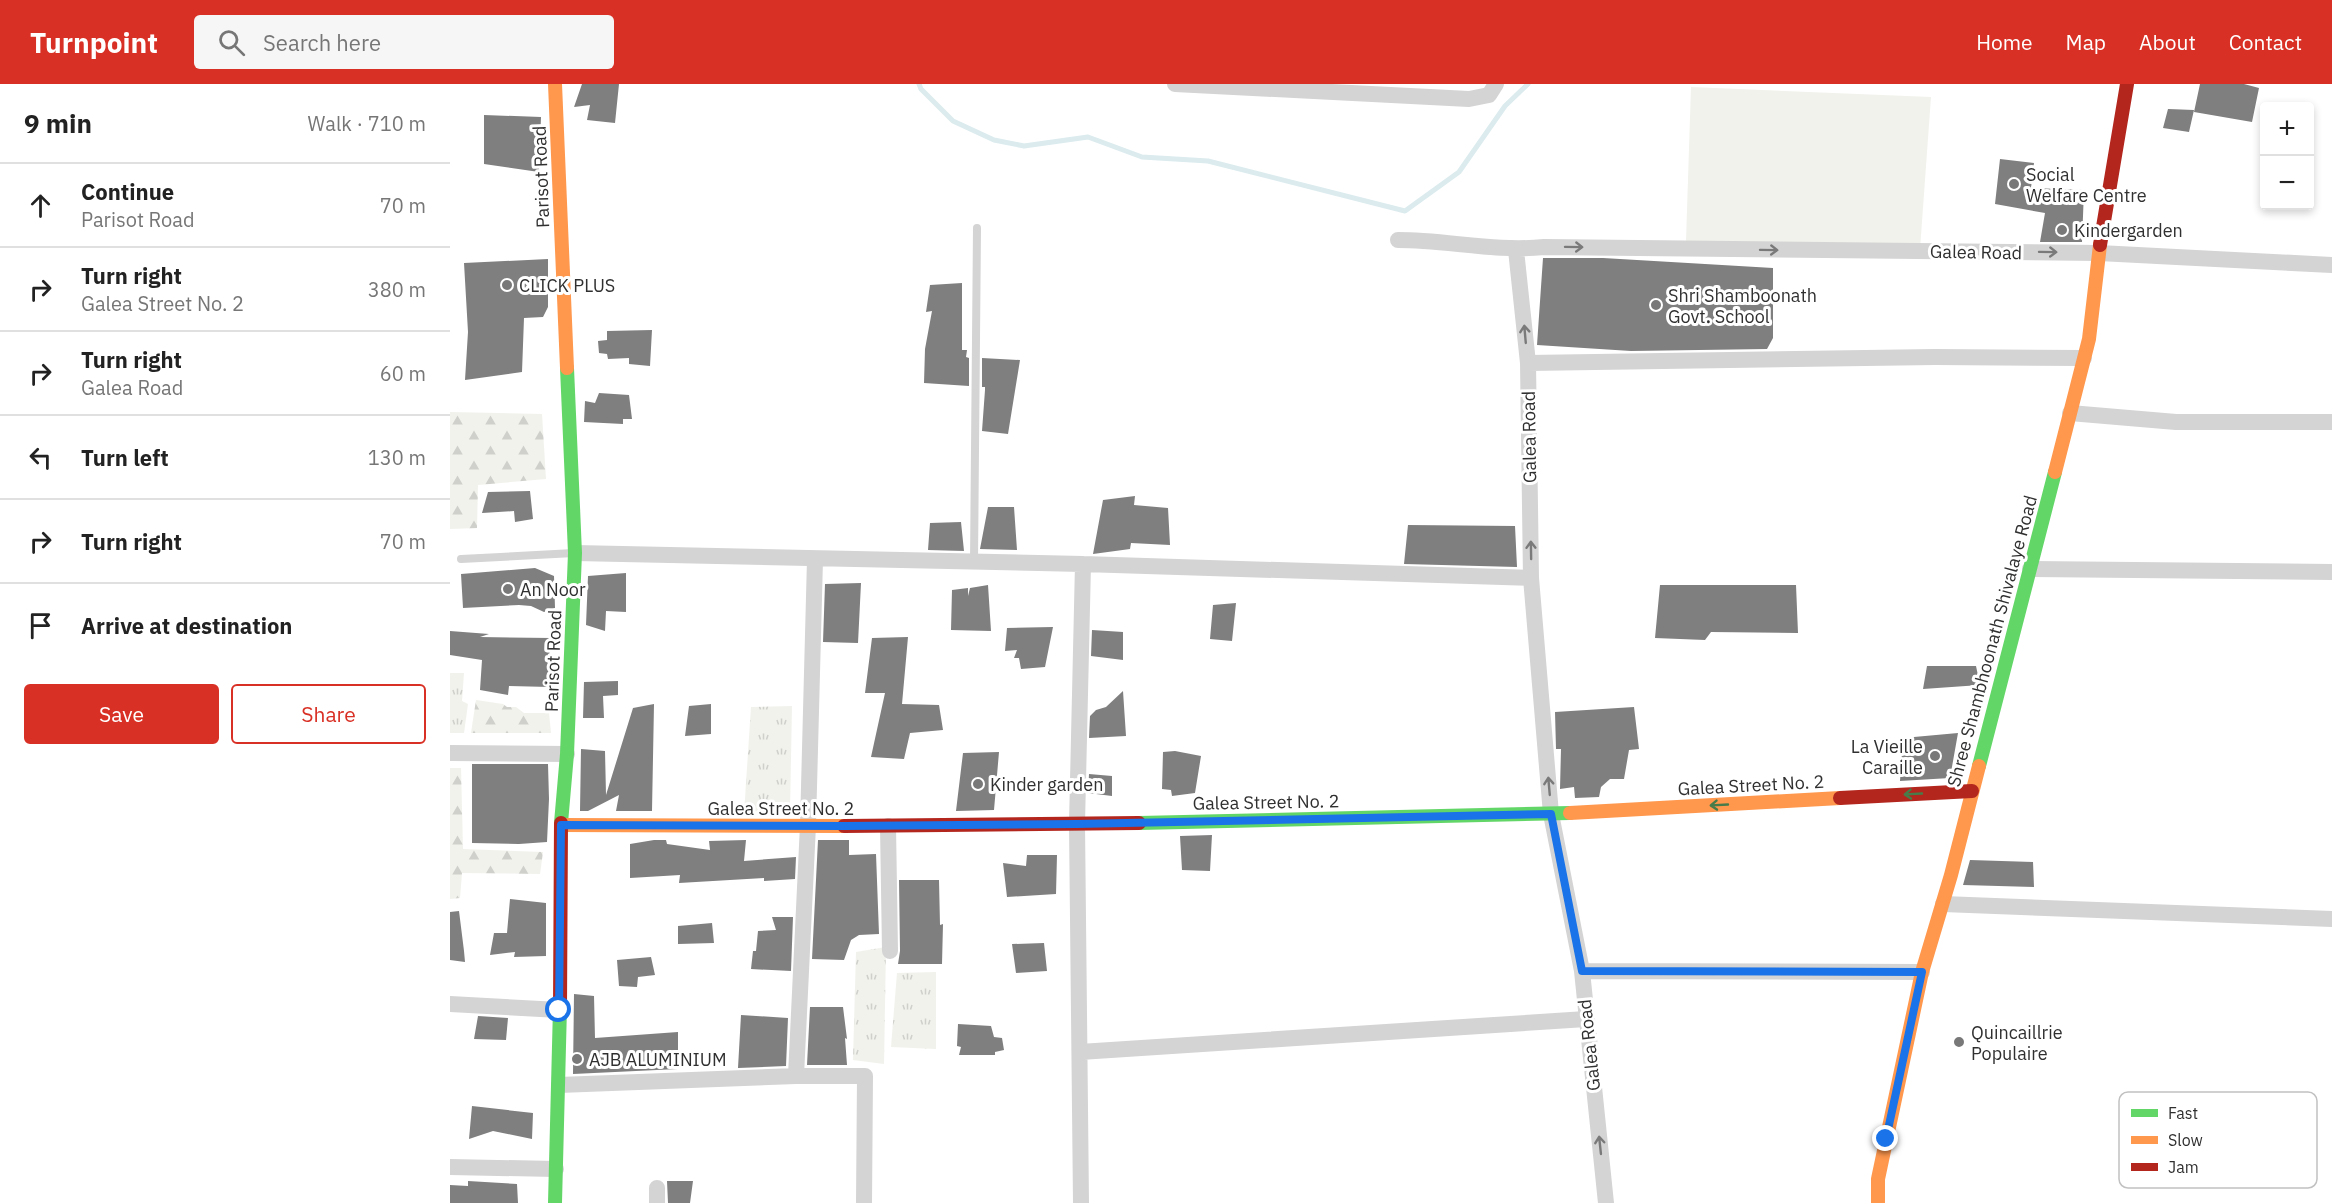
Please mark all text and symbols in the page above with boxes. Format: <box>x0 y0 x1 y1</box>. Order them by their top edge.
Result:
search box <box>194 15 614 69</box>
text: Turnpoint <box>30 24 158 61</box>
icon: search <box>215 26 248 59</box>
text: Search here <box>263 28 381 57</box>
text: Home <box>1976 28 2033 56</box>
text: Map <box>2066 28 2106 56</box>
text: About <box>2139 28 2196 56</box>
text: Contact <box>2229 28 2302 56</box>
map controls <box>2260 102 2314 210</box>
button: + <box>2260 102 2314 156</box>
text: 9 min <box>24 106 92 140</box>
text: Walk · 710 m <box>308 110 426 137</box>
street label: Parisot Road <box>528 126 554 228</box>
button: − <box>2260 156 2314 210</box>
place label: Social Welfare Centre <box>2026 163 2147 207</box>
text: Continue <box>81 177 174 206</box>
marker: Social Welfare Centre <box>2007 177 2021 191</box>
icon: ahead <box>24 189 57 222</box>
text: 70 m <box>380 192 426 219</box>
text: Parisot Road <box>81 206 195 233</box>
place label: Kindergarden <box>2074 219 2183 242</box>
marker: Kindergarden <box>2055 223 2069 237</box>
street label: Galea Road <box>1930 240 2022 264</box>
one-way arrow <box>1564 242 1584 253</box>
one-way arrow <box>1759 244 1779 256</box>
one-way arrow <box>2038 246 2058 258</box>
text: Turn right <box>81 261 182 290</box>
icon: right <box>24 273 57 306</box>
place label: CLICK PLUS <box>519 274 615 297</box>
text: 380 m <box>368 276 426 303</box>
marker: CLICK PLUS <box>500 278 514 292</box>
place label: Shri Shamboonath Govt. School <box>1668 284 1817 328</box>
text: Galea Street No. 2 <box>81 290 244 317</box>
marker: Shri Shamboonath Govt. School <box>1649 298 1663 312</box>
one-way arrow <box>1519 324 1530 344</box>
text: Turn right <box>81 345 182 374</box>
icon: right <box>24 357 57 390</box>
text: 60 m <box>380 360 426 387</box>
text: Galea Road <box>81 374 183 401</box>
street label: Galea Road <box>1517 391 1541 483</box>
icon: left <box>24 441 57 474</box>
text: Turn left <box>81 443 169 472</box>
text: 130 m <box>368 444 426 471</box>
street label: Shree Shambhoonath Shivalaye Road <box>1942 493 2042 789</box>
icon: right <box>24 525 57 558</box>
text: Turn right <box>81 527 182 556</box>
text: 70 m <box>380 528 426 555</box>
one-way arrow <box>1525 540 1537 560</box>
place label: An Noor <box>520 578 586 601</box>
marker: An Noor <box>501 582 515 596</box>
icon: arrive <box>24 609 57 642</box>
street label: Parisot Road <box>540 610 566 712</box>
text: Arrive at destination <box>81 611 292 640</box>
button: Save <box>24 684 219 744</box>
button: Share <box>231 684 426 744</box>
place label: La Vieille Caraille <box>1851 735 1923 779</box>
marker: La Vieille Caraille <box>1928 749 1942 763</box>
street label: Galea Street No. 2 <box>1677 770 1825 800</box>
place label: Kinder garden <box>990 773 1103 796</box>
one-way arrow <box>1543 776 1554 796</box>
marker: Kinder garden <box>971 777 985 791</box>
street label: Galea Street No. 2 <box>1192 789 1340 815</box>
one-way arrow <box>1904 789 1924 800</box>
street label: Galea Street No. 2 <box>708 797 854 820</box>
one-way arrow <box>1709 800 1729 811</box>
route start <box>545 996 571 1022</box>
street label: Galea Road <box>1573 998 1605 1092</box>
place label: Quincaillrie Populaire <box>1971 1021 2063 1065</box>
marker: Quincaillrie Populaire <box>1952 1035 1966 1049</box>
place label: AJB ALUMINIUM <box>589 1048 727 1071</box>
marker: AJB ALUMINIUM <box>570 1052 584 1066</box>
legend <box>2119 1092 2317 1188</box>
text: Fast <box>2168 1103 2198 1123</box>
route end <box>1872 1125 1898 1151</box>
text: Slow <box>2168 1130 2203 1150</box>
one-way arrow <box>1594 1135 1605 1155</box>
text: Jam <box>2168 1157 2199 1177</box>

